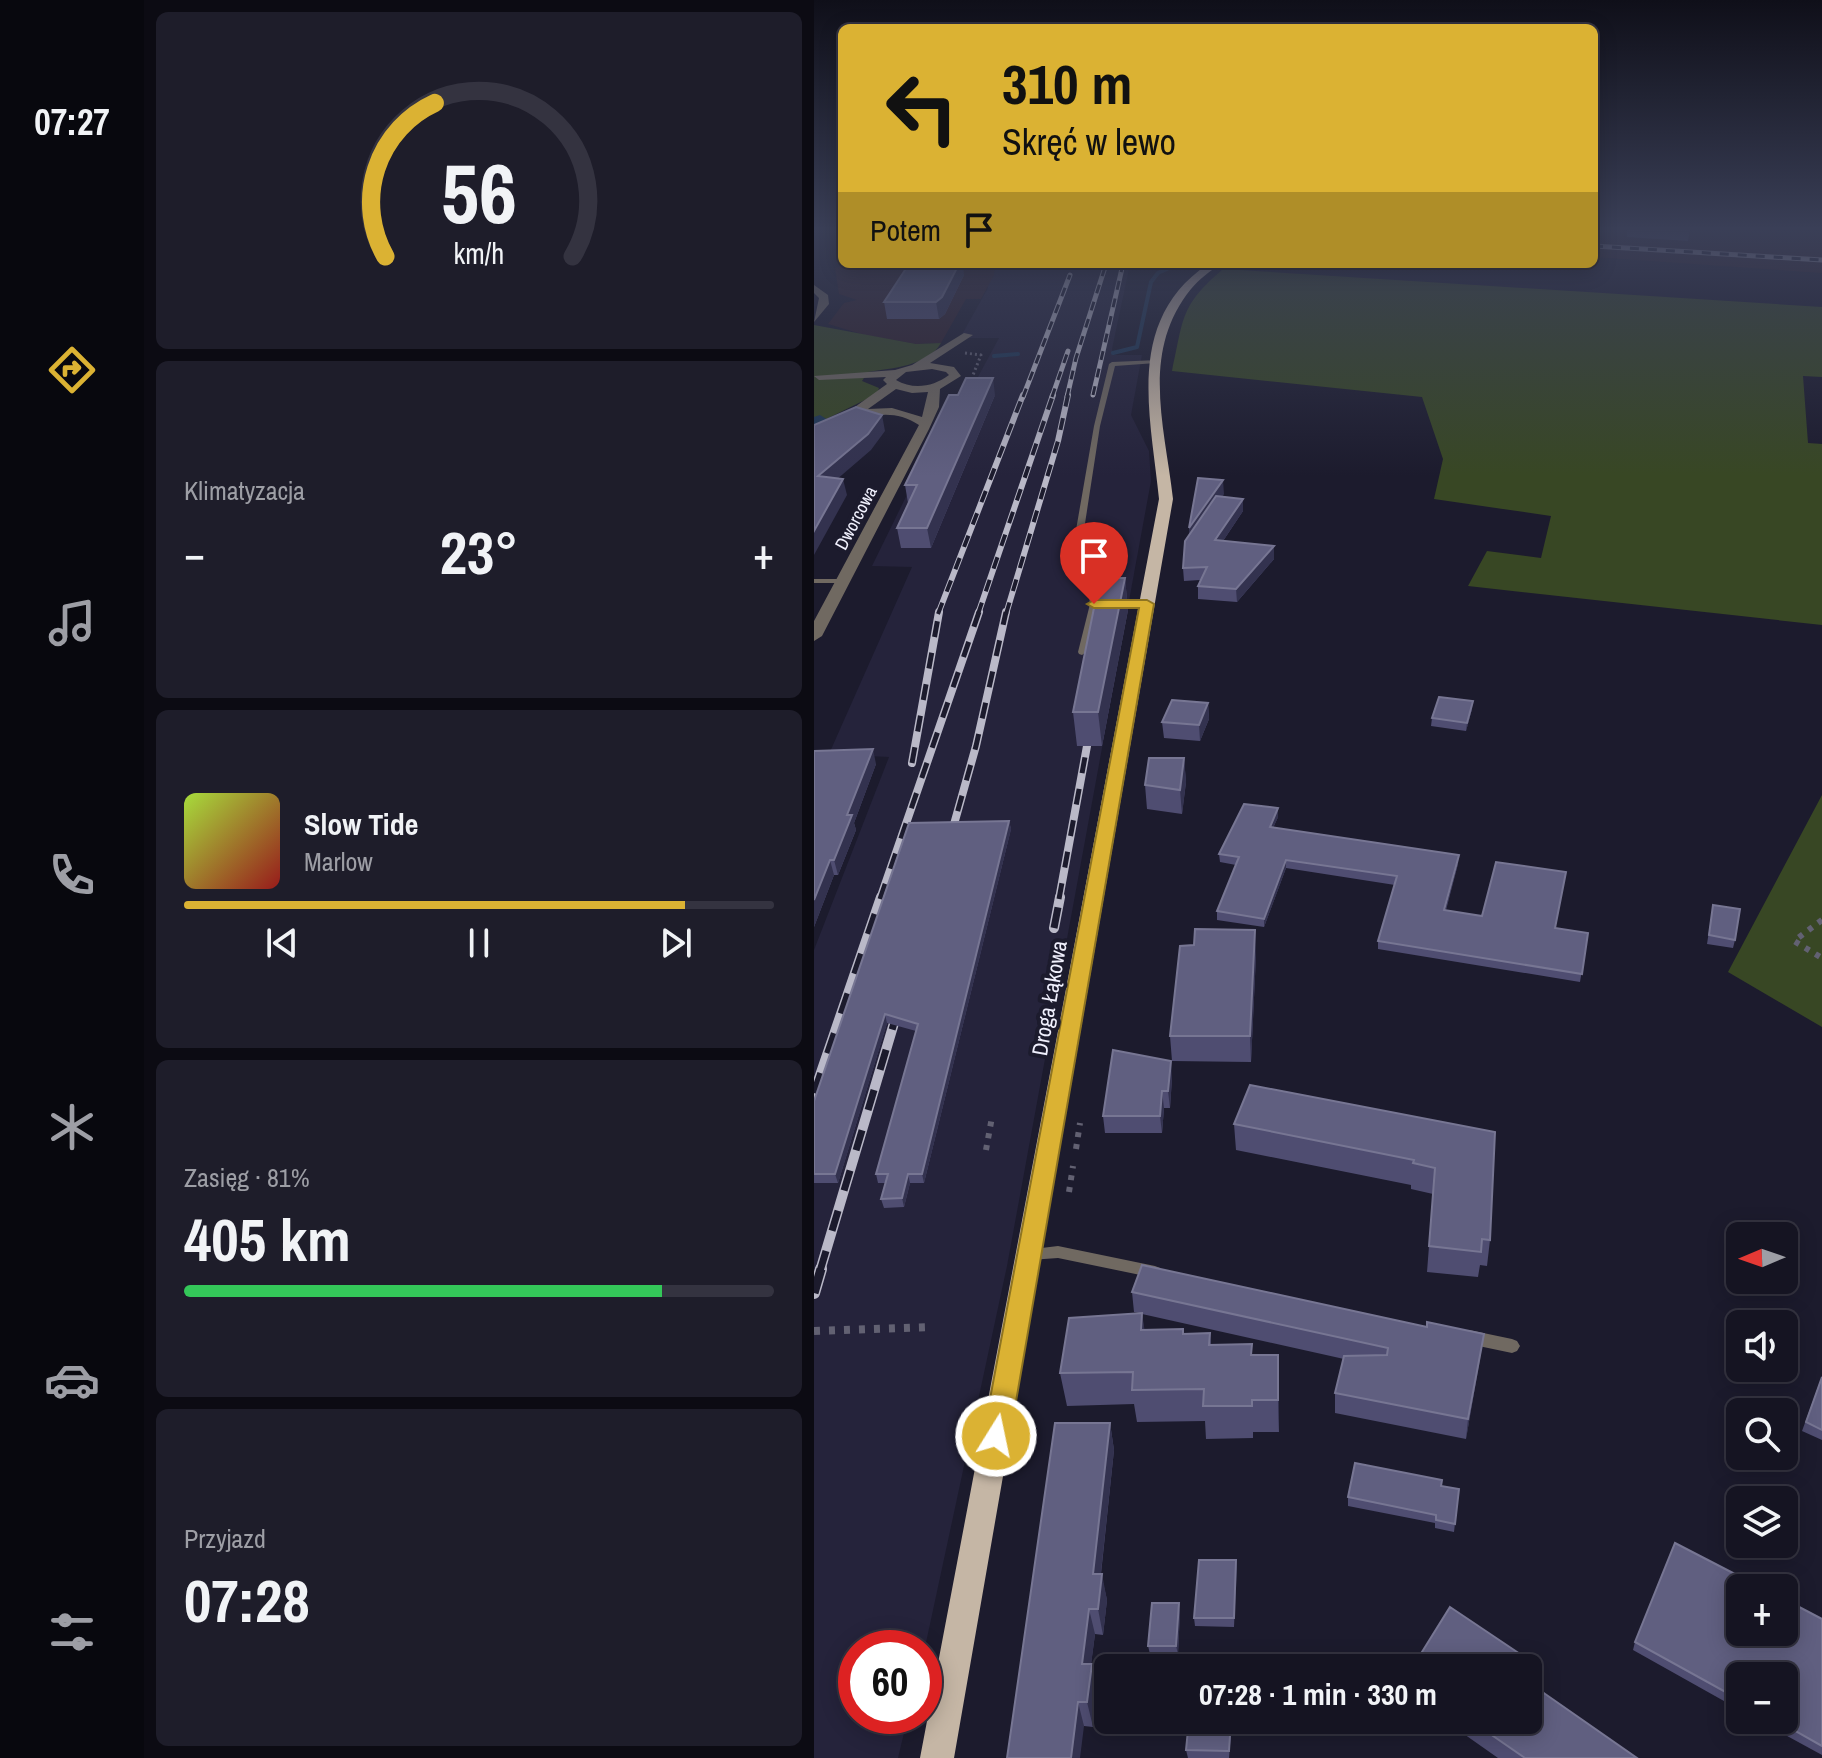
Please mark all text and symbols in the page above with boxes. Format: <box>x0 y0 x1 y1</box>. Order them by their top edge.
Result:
text: 310 m <box>1002 46 1132 121</box>
icon: left <box>870 56 974 160</box>
text: 07:27 <box>34 98 110 146</box>
text: Skręć w lewo <box>1002 118 1176 166</box>
text: 56 <box>441 136 517 248</box>
icon: arrive <box>957 208 1001 252</box>
text: Potem <box>870 210 941 250</box>
text: km/h <box>454 234 504 273</box>
icon: directions <box>44 342 100 398</box>
text: Klimatyzacja <box>184 473 305 508</box>
street label: Dworcowa <box>828 481 883 554</box>
text: 23° <box>440 512 518 593</box>
pin <box>1060 522 1128 604</box>
text: − <box>184 523 205 583</box>
text: + <box>753 523 774 583</box>
icon: arrive <box>1072 534 1116 578</box>
icon: music <box>44 595 100 651</box>
text: Slow Tide <box>304 804 418 844</box>
text: Marlow <box>304 844 373 879</box>
icon: phone <box>44 847 100 903</box>
icon: previous <box>260 921 304 965</box>
icon: pause <box>457 921 501 965</box>
icon: next <box>654 921 698 965</box>
street label: Droga Łąkowa <box>1024 938 1074 1058</box>
icon: climate <box>44 1099 100 1155</box>
text: Zasięg · 81% <box>184 1160 310 1195</box>
text: 405 km <box>184 1199 351 1280</box>
north arrow <box>1726 1222 1798 1294</box>
map controls <box>1726 1222 1798 1734</box>
button: sound <box>1726 1310 1798 1382</box>
icon: car <box>44 1352 100 1408</box>
position arrow <box>954 1394 1038 1478</box>
button: search <box>1726 1398 1798 1470</box>
button: layers <box>1726 1486 1798 1558</box>
text: Przyjazd <box>184 1521 266 1556</box>
text: 07:28 <box>184 1560 310 1641</box>
button: + <box>1726 1574 1798 1646</box>
icon: filters <box>44 1604 100 1660</box>
speed limit sign: 60 <box>838 1630 942 1734</box>
button: − <box>1726 1662 1798 1734</box>
text: 07:28 · 1 min · 330 m <box>1199 1674 1437 1714</box>

